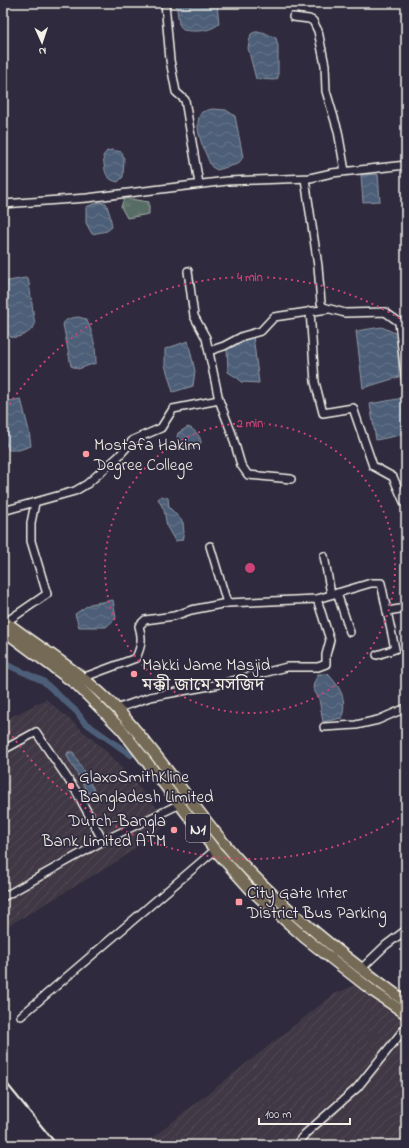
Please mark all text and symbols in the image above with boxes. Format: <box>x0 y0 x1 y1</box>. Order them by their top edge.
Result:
north arrow <box>22 22 62 62</box>
text: N <box>38 43 47 59</box>
text: 4 min <box>236 269 263 287</box>
text: 2 min <box>236 415 263 433</box>
place label: Mostafa Hakim Degree College <box>93 433 201 480</box>
marker: Mostafa Hakim Degree College <box>81 449 91 459</box>
centre of rings <box>243 561 257 575</box>
place label: Makki Jame Masjid মক্কী জামে মসজিদ <box>141 653 271 698</box>
marker: Makki Jame Masjid মক্কী জামে মসজিদ <box>129 669 139 679</box>
place label: GlaxoSmithKline Bangladesh Limited <box>78 765 214 812</box>
marker: GlaxoSmithKline Bangladesh Limited <box>66 781 76 791</box>
place label: Dutch-Bangla Bank Limited ATM <box>41 809 166 854</box>
road number: N1 <box>186 814 210 842</box>
marker: Dutch-Bangla Bank Limited ATM <box>169 825 179 835</box>
place label: City Gate Inter District Bus Parking <box>246 881 387 928</box>
marker: City Gate Inter District Bus Parking <box>234 897 244 907</box>
scale bar <box>259 1100 350 1126</box>
text: 100 m <box>265 1106 292 1124</box>

